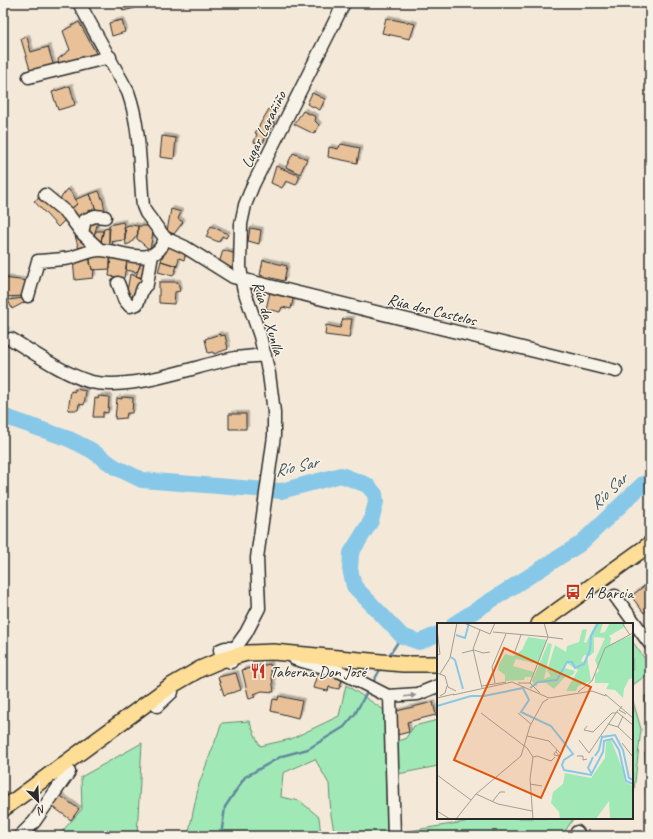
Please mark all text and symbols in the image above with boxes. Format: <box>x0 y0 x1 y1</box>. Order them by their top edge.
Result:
street label: Lugar Larañiño <box>237 87 292 171</box>
street label: Rúa da Xunlla <box>247 279 289 358</box>
street label: Rúa dos Castelos <box>385 289 480 331</box>
water label: Río Sar <box>273 451 322 481</box>
water label: Río Sar <box>585 467 634 514</box>
bus stop icon: A Barcia <box>564 583 582 601</box>
place label: A Barcia <box>585 583 635 603</box>
inset map <box>437 623 633 819</box>
restaurant icon: Taberna Don José <box>249 662 267 680</box>
place label: Taberna Don José <box>270 662 369 682</box>
one-way arrow <box>403 692 416 699</box>
north arrow <box>18 781 58 821</box>
text: N <box>34 802 48 819</box>

